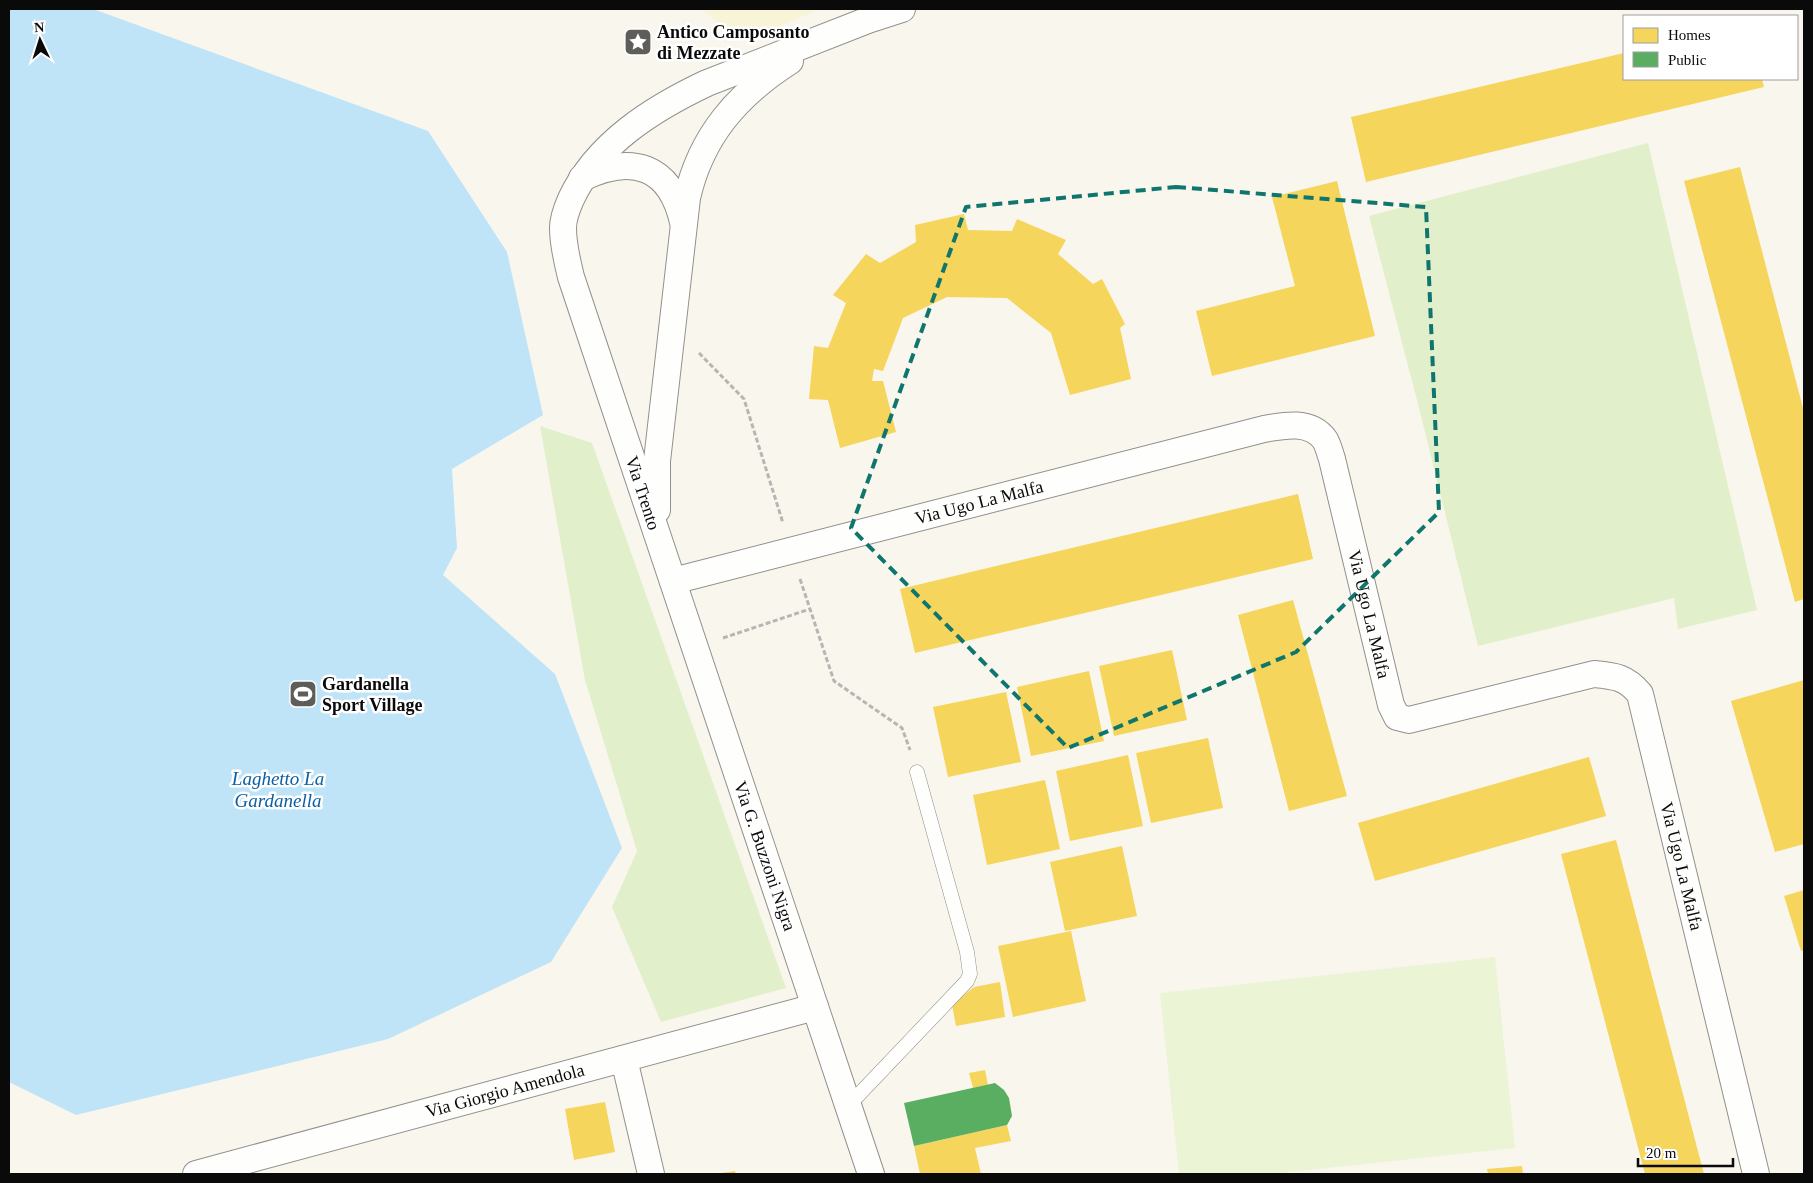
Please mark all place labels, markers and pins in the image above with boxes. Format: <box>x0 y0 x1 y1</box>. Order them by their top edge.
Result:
place label: Antico Camposanto di Mezzate <box>657 22 810 63</box>
place icon: Antico Camposanto di Mezzate <box>623 27 653 57</box>
place label: Gardanella Sport Village <box>322 674 423 715</box>
sports icon: Gardanella Sport Village <box>288 679 318 709</box>

